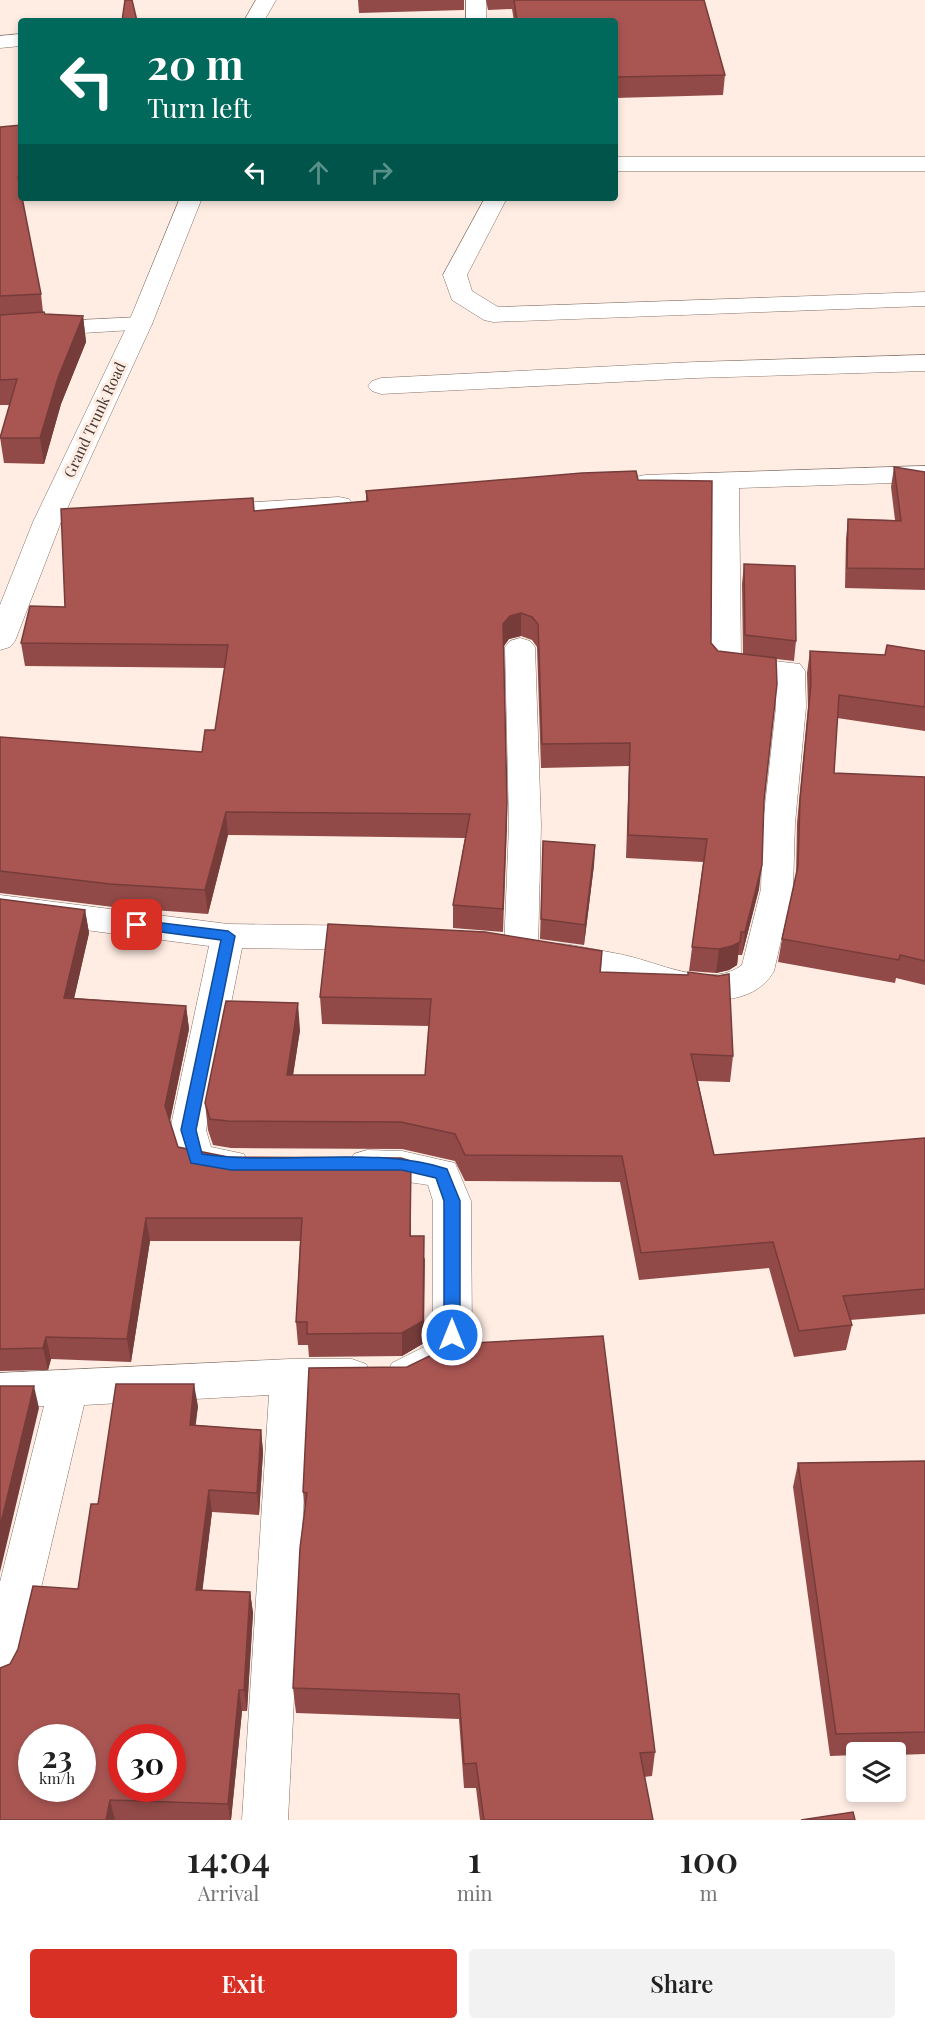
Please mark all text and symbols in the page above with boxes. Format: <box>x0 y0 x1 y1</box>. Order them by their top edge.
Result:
text: 20 m <box>147 35 244 91</box>
icon: left <box>48 42 126 120</box>
text: Turn left <box>147 89 251 125</box>
icon: left <box>239 156 272 189</box>
icon: ahead <box>302 156 335 189</box>
icon: right <box>365 156 398 189</box>
street label: Grand Trunk Road <box>59 358 130 481</box>
pin <box>111 899 162 950</box>
icon: arrive <box>120 908 153 941</box>
position arrow <box>420 1303 484 1367</box>
speed limit sign: 30 <box>108 1724 186 1802</box>
text: 23 <box>42 1736 72 1776</box>
map controls <box>846 1742 906 1802</box>
button: layers <box>846 1742 906 1802</box>
text: km/h <box>39 1768 75 1788</box>
text: 14:04 <box>187 1834 270 1882</box>
text: 1 <box>468 1834 482 1882</box>
text: 100 <box>679 1834 738 1882</box>
text: Arrival <box>198 1879 259 1906</box>
text: min <box>457 1879 492 1906</box>
text: m <box>700 1879 718 1906</box>
button: Exit <box>30 1949 457 2018</box>
button: Share <box>469 1949 895 2018</box>

